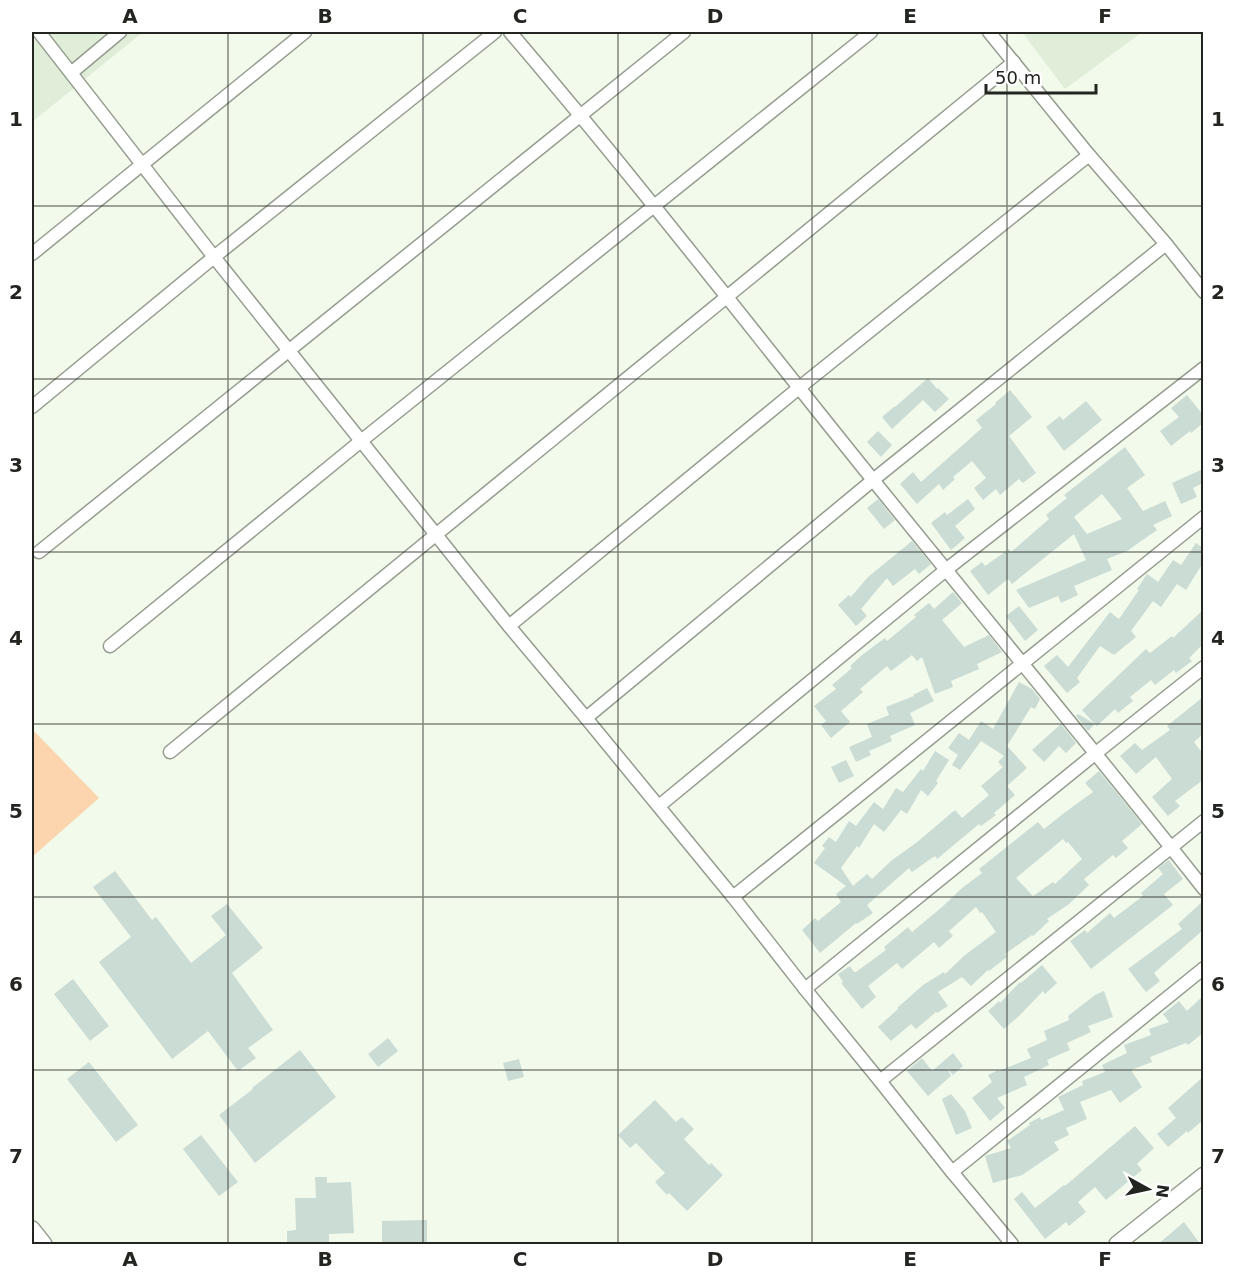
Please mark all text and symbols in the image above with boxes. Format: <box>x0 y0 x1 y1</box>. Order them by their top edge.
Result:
text: A <box>122 4 138 28</box>
text: B <box>317 4 333 28</box>
text: C <box>513 4 527 28</box>
text: D <box>707 4 723 28</box>
text: E <box>903 4 917 28</box>
text: F <box>1098 4 1112 28</box>
scale bar <box>986 57 1096 95</box>
text: 50 m <box>995 67 1041 88</box>
text: 1 <box>9 107 23 131</box>
text: 1 <box>1211 107 1225 131</box>
text: 2 <box>9 280 23 304</box>
text: 2 <box>1211 280 1225 304</box>
text: 3 <box>9 453 23 477</box>
text: 3 <box>1211 453 1225 477</box>
text: 4 <box>9 626 23 650</box>
text: 4 <box>1211 626 1225 650</box>
text: 5 <box>9 799 23 823</box>
text: 5 <box>1211 799 1225 823</box>
text: 6 <box>9 972 23 996</box>
text: 6 <box>1211 972 1225 996</box>
text: 7 <box>9 1144 23 1168</box>
text: 7 <box>1211 1144 1225 1168</box>
north arrow <box>1118 1159 1178 1219</box>
text: N <box>1152 1183 1173 1199</box>
text: A <box>122 1247 138 1271</box>
text: B <box>317 1247 333 1271</box>
text: C <box>513 1247 527 1271</box>
text: D <box>707 1247 723 1271</box>
text: E <box>903 1247 917 1271</box>
text: F <box>1098 1247 1112 1271</box>

